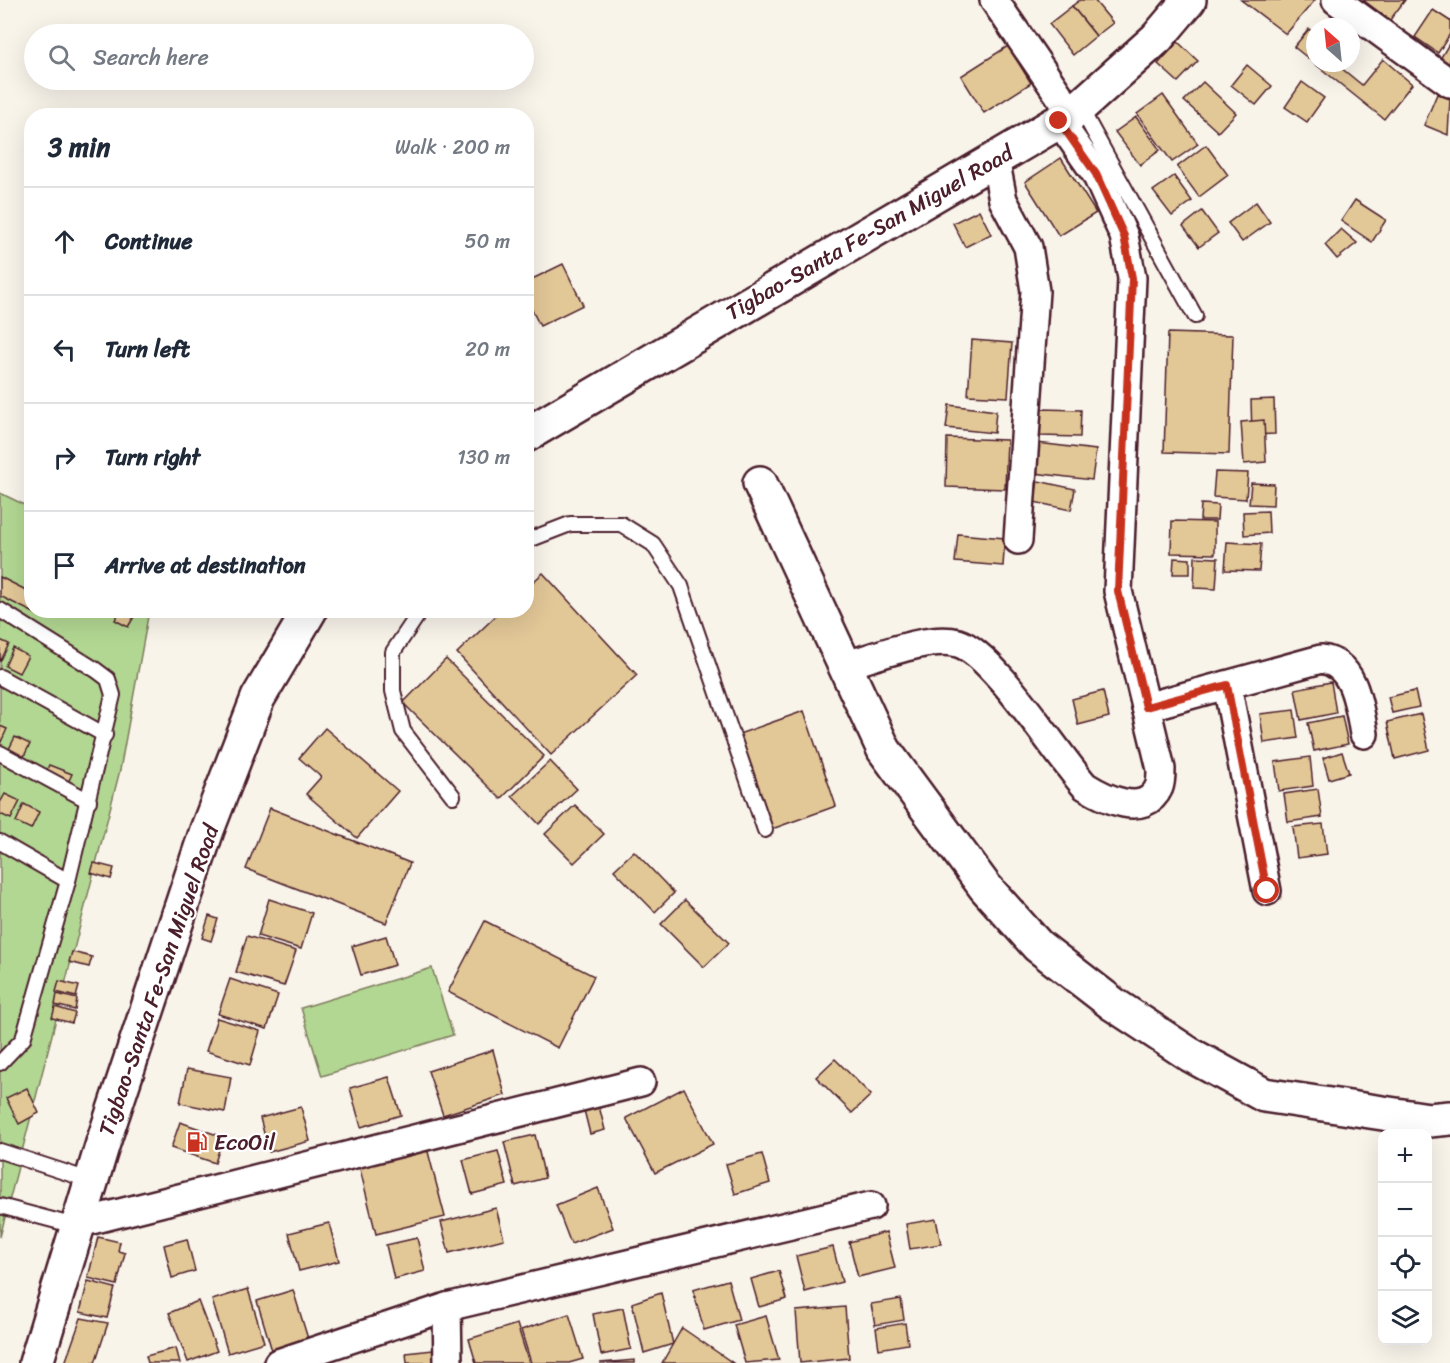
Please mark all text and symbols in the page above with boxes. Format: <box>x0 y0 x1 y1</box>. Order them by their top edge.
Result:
north arrow <box>1306 18 1360 72</box>
search box <box>24 24 534 90</box>
text: Search here <box>93 38 209 77</box>
icon: search <box>45 41 78 74</box>
route end <box>1045 107 1071 133</box>
text: 3 min <box>48 124 110 170</box>
text: Walk · 200 m <box>395 130 510 165</box>
street label: Tigbao-Santa Fe-San Miguel Road <box>718 133 1022 331</box>
text: Continue <box>105 222 193 261</box>
text: 50 m <box>465 224 510 259</box>
icon: ahead <box>48 225 81 258</box>
text: Turn left <box>105 330 190 369</box>
text: 20 m <box>465 332 510 367</box>
icon: left <box>48 333 81 366</box>
text: Turn right <box>105 438 200 477</box>
text: 130 m <box>457 440 510 475</box>
icon: right <box>48 441 81 474</box>
text: Arrive at destination <box>105 546 306 585</box>
icon: arrive <box>48 549 81 582</box>
street label: Tigbao-Santa Fe-San Miguel Road <box>87 818 231 1141</box>
route start <box>1253 877 1279 903</box>
place label: EcoOil <box>214 1123 276 1162</box>
map controls <box>1378 1129 1432 1345</box>
button: + <box>1378 1129 1432 1183</box>
fuel station icon: EcoOil <box>185 1130 209 1154</box>
button: − <box>1378 1183 1432 1237</box>
button: locate <box>1378 1237 1432 1291</box>
button: layers <box>1378 1291 1432 1345</box>

